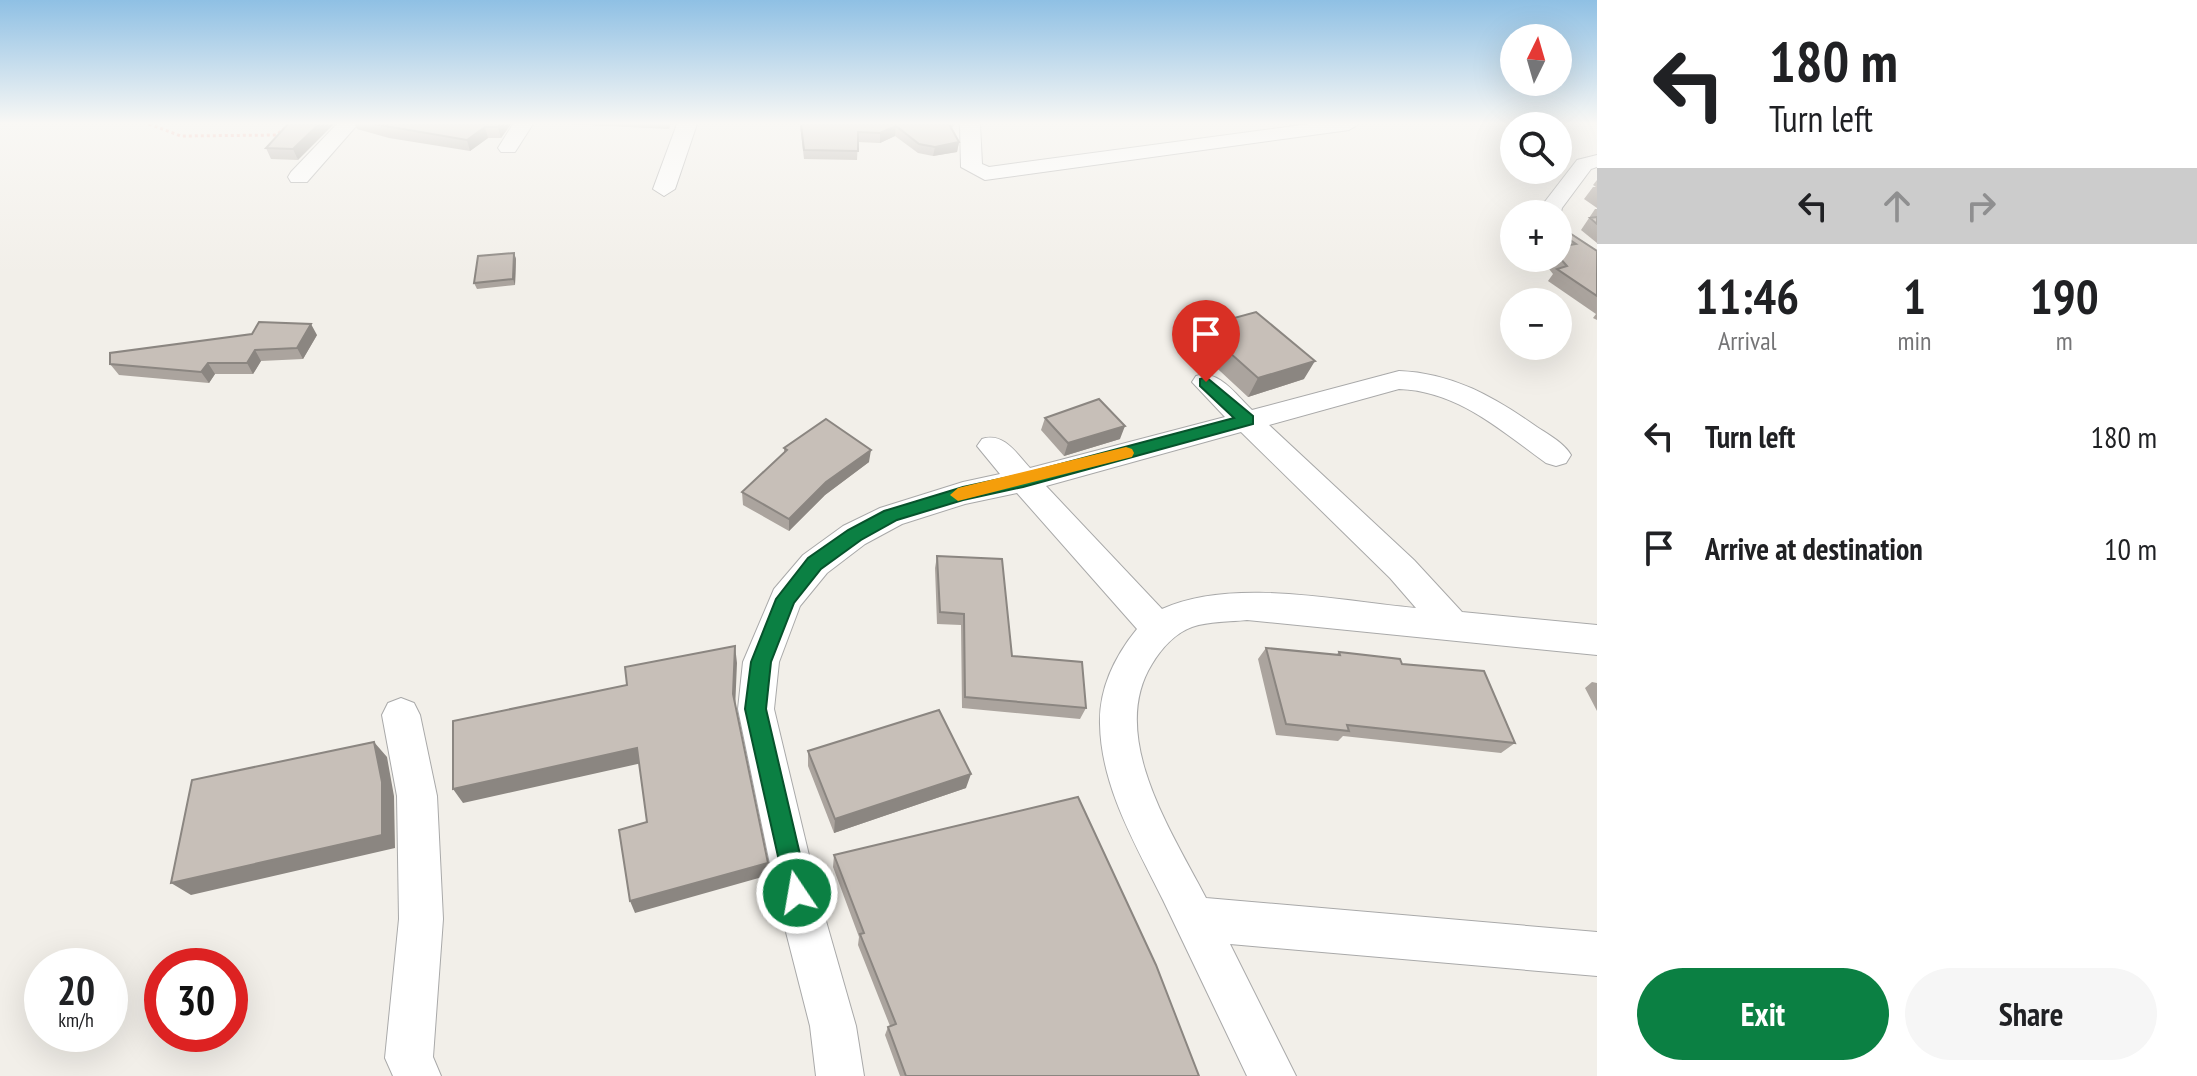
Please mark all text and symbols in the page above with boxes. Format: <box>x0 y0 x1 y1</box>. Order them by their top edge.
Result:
north arrow <box>1500 24 1572 96</box>
map controls <box>1500 24 1572 360</box>
text: 180 m <box>1769 25 1898 97</box>
icon: left <box>1637 32 1741 136</box>
text: Turn left <box>1769 95 1873 142</box>
button: search <box>1500 112 1572 184</box>
icon: left <box>1791 184 1835 228</box>
icon: ahead <box>1875 184 1919 228</box>
icon: right <box>1959 184 2003 228</box>
button: + <box>1500 200 1572 272</box>
text: 11:46 <box>1695 265 1799 327</box>
text: 1 <box>1903 265 1926 327</box>
text: 190 <box>2030 265 2099 327</box>
button: − <box>1500 288 1572 360</box>
pin <box>1172 300 1240 382</box>
icon: arrive <box>1184 312 1228 356</box>
text: Arrival <box>1718 324 1777 357</box>
text: min <box>1897 324 1931 357</box>
text: m <box>2056 324 2073 357</box>
icon: left <box>1637 414 1681 458</box>
text: Turn left <box>1705 417 1795 456</box>
text: 180 m <box>2091 417 2157 456</box>
icon: arrive <box>1637 526 1681 570</box>
text: Arrive at destination <box>1705 529 1923 568</box>
text: 10 m <box>2104 529 2157 568</box>
position arrow <box>755 851 839 935</box>
speed limit sign: 30 <box>144 948 248 1052</box>
text: 20 <box>57 964 95 1016</box>
button: Exit <box>1637 968 1889 1060</box>
button: Share <box>1905 968 2157 1060</box>
text: km/h <box>58 1007 94 1033</box>

